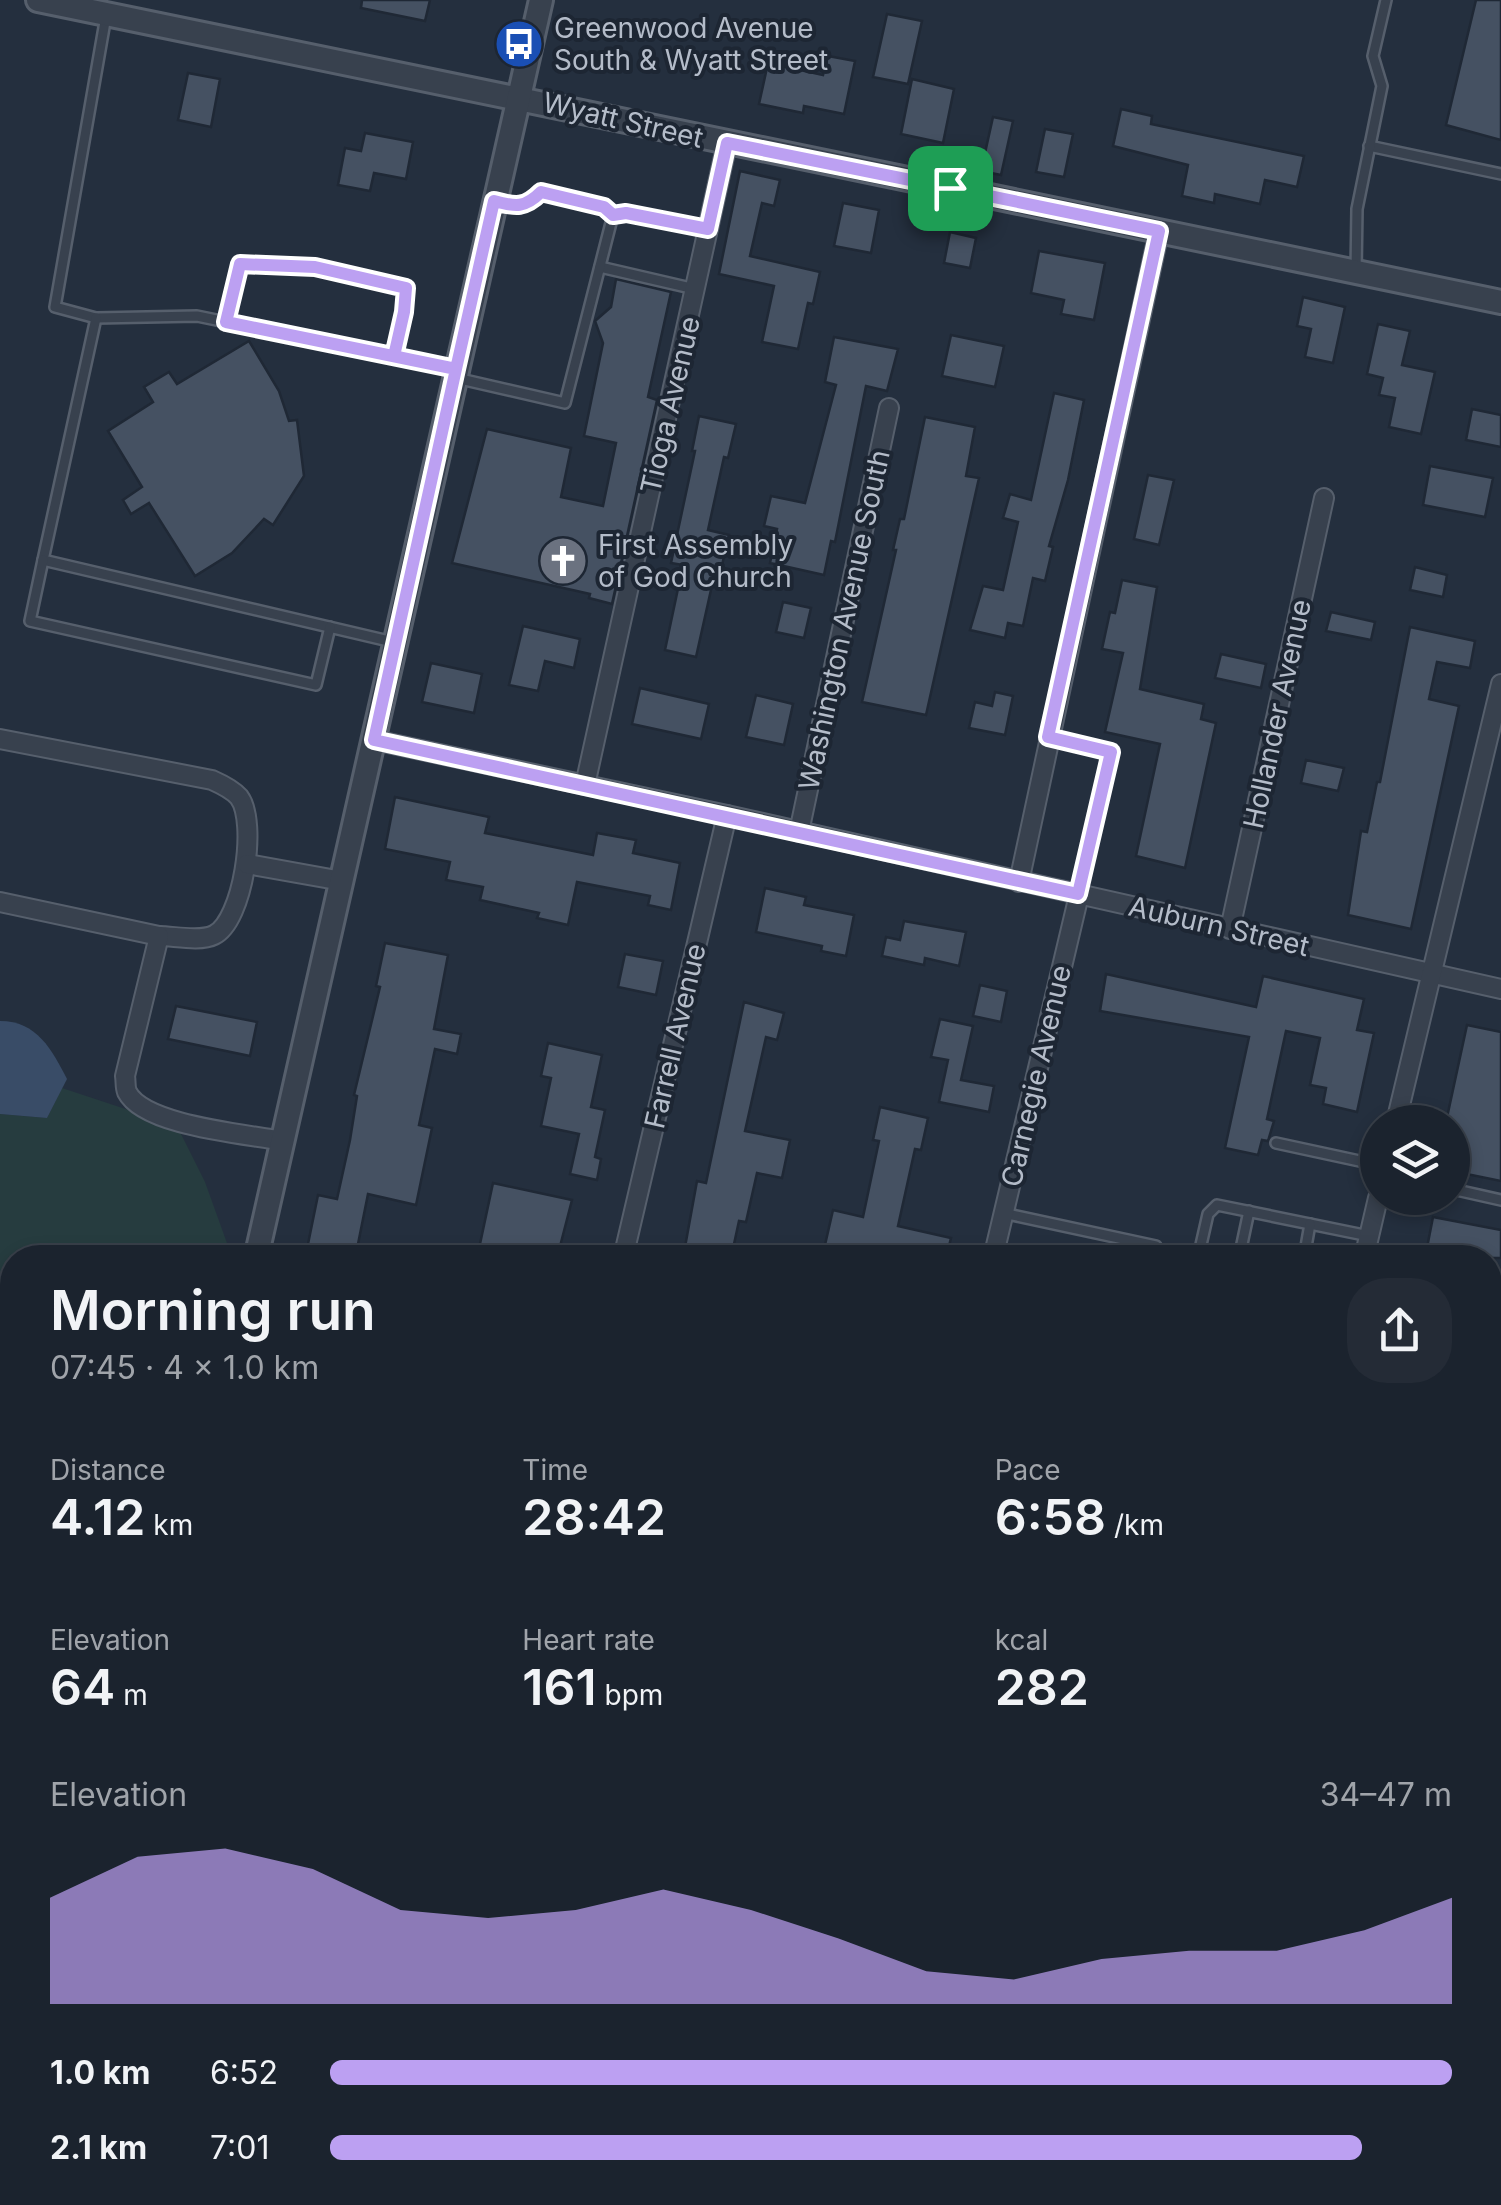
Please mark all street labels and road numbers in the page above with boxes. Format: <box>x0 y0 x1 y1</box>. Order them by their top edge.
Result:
street label: Wyatt Street <box>540 85 706 155</box>
street label: Tioga Avenue <box>633 313 707 497</box>
street label: Washington Avenue South <box>791 447 897 793</box>
street label: Hollander Avenue <box>1236 596 1318 832</box>
street label: Auburn Street <box>1126 889 1312 963</box>
street label: Farrell Avenue <box>637 940 713 1132</box>
street label: Carnegie Avenue <box>994 962 1078 1190</box>

